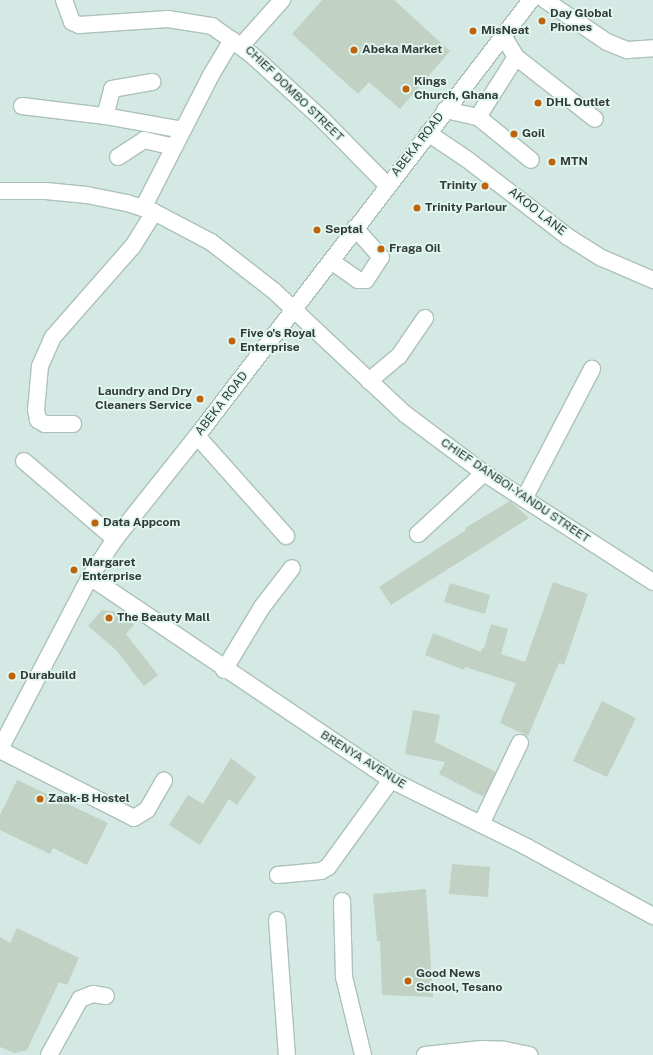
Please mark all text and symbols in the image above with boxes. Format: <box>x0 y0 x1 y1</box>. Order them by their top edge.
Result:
place label: Day Global Phones <box>550 7 612 35</box>
marker: Day Global Phones <box>537 16 547 26</box>
place label: MisNeat <box>481 24 529 38</box>
marker: MisNeat <box>468 26 478 36</box>
street label: CHIEF DOMBO STREET <box>242 43 346 145</box>
place label: Abeka Market <box>362 43 442 57</box>
marker: Abeka Market <box>349 45 359 55</box>
place label: Kings Church, Ghana <box>414 75 498 103</box>
marker: Kings Church, Ghana <box>401 84 411 94</box>
place label: DHL Outlet <box>546 96 610 110</box>
marker: DHL Outlet <box>533 98 543 108</box>
street label: ABEKA ROAD <box>389 110 447 180</box>
place label: Goil <box>522 127 545 141</box>
marker: Goil <box>509 129 519 139</box>
place label: MTN <box>560 155 588 169</box>
marker: MTN <box>547 157 557 167</box>
place label: Trinity <box>440 179 477 193</box>
marker: Trinity <box>480 181 490 191</box>
street label: AKOO LANE <box>505 185 569 239</box>
place label: Trinity Parlour <box>425 201 507 215</box>
marker: Trinity Parlour <box>412 203 422 213</box>
place label: Septal <box>325 223 363 237</box>
marker: Septal <box>312 225 322 235</box>
place label: Fraga Oil <box>389 242 441 256</box>
marker: Fraga Oil <box>376 244 386 254</box>
place label: Five o's Royal Enterprise <box>240 327 316 355</box>
marker: Five o's Royal Enterprise <box>227 336 237 346</box>
street label: ABEKA ROAD <box>193 369 251 439</box>
place label: Laundry and Dry Cleaners Service <box>95 385 192 413</box>
marker: Laundry and Dry Cleaners Service <box>195 394 205 404</box>
street label: CHIEF DANBOI-YANDU STREET <box>438 436 592 546</box>
place label: Data Appcom <box>103 516 180 530</box>
marker: Data Appcom <box>90 518 100 528</box>
place label: Margaret Enterprise <box>82 556 142 584</box>
marker: Margaret Enterprise <box>69 565 79 575</box>
place label: The Beauty Mall <box>117 611 210 625</box>
marker: The Beauty Mall <box>104 613 114 623</box>
place label: Durabuild <box>20 669 76 683</box>
marker: Durabuild <box>7 671 17 681</box>
street label: BRENYA AVENUE <box>318 728 408 792</box>
place label: Zaak-B Hostel <box>48 792 130 806</box>
marker: Zaak-B Hostel <box>35 794 45 804</box>
place label: Good News School, Tesano <box>416 967 502 995</box>
marker: Good News School, Tesano <box>403 976 413 986</box>

